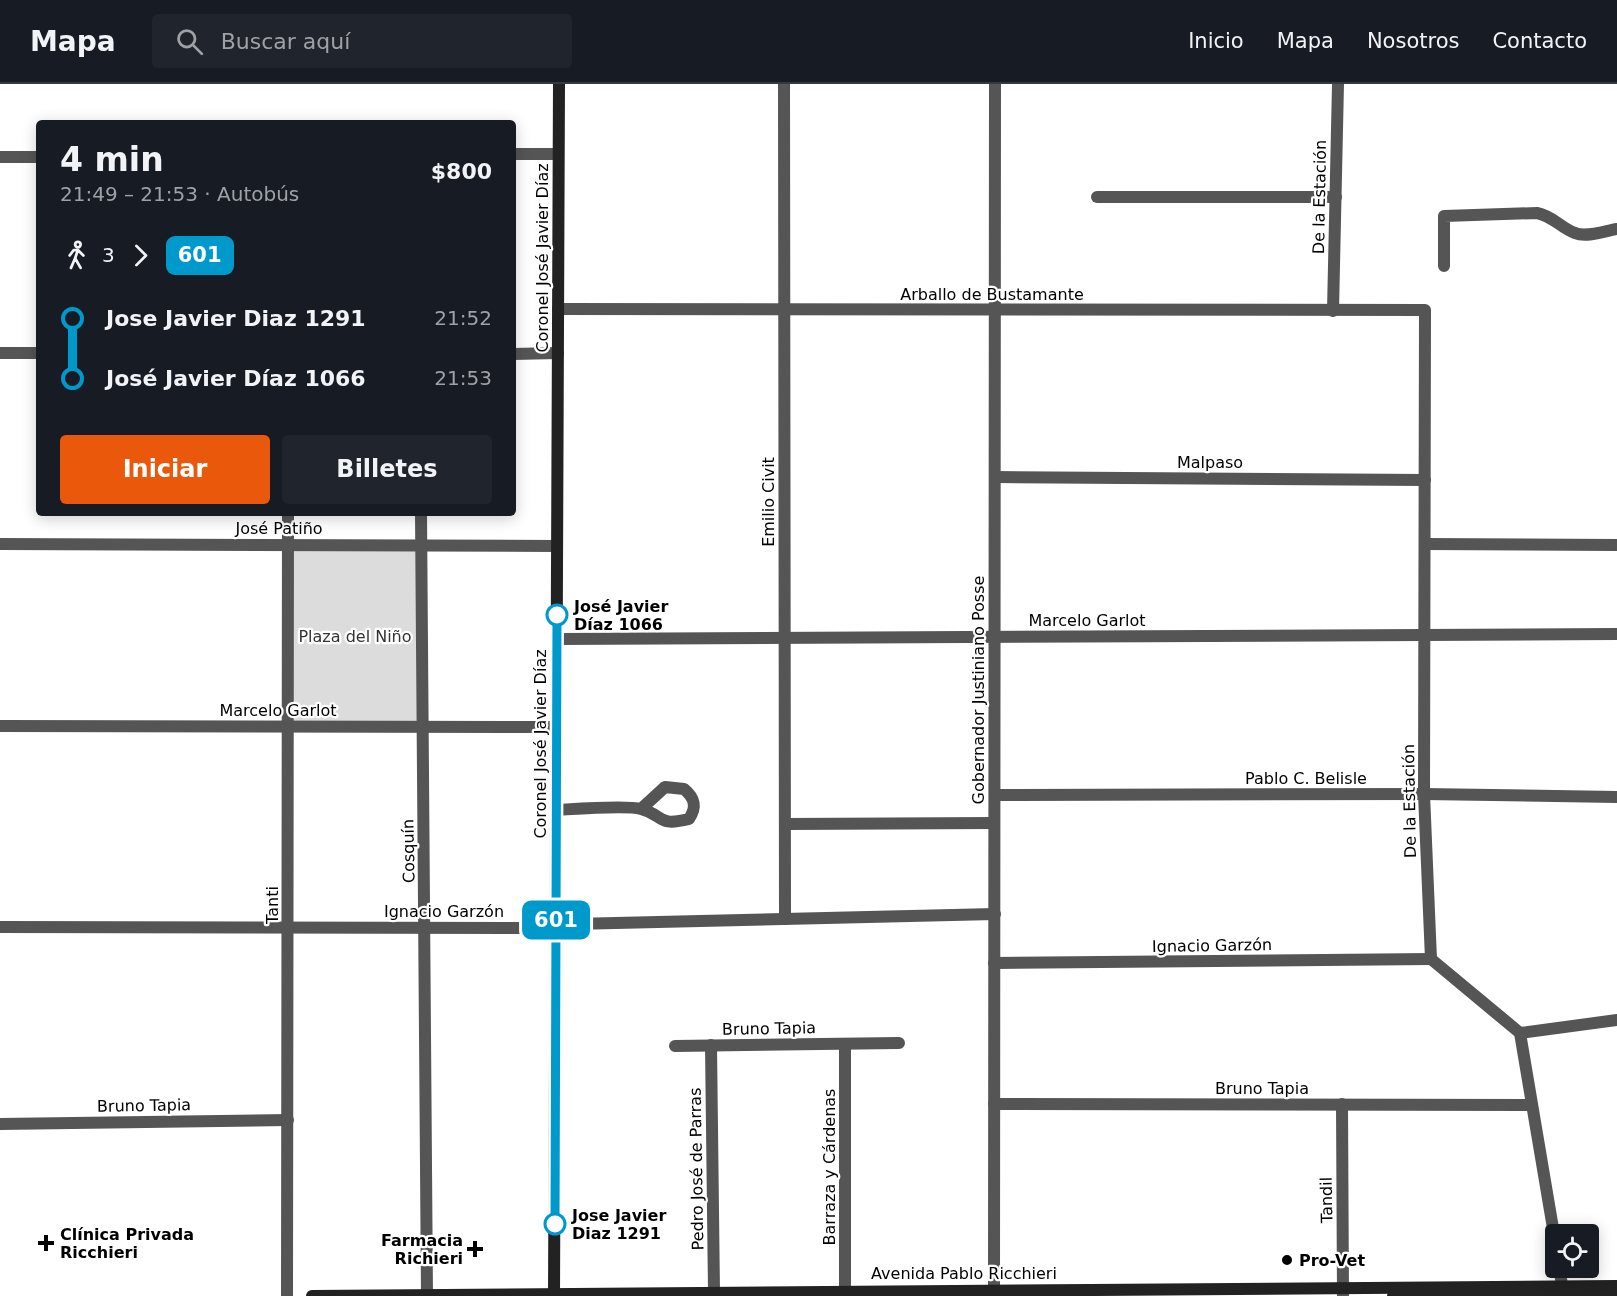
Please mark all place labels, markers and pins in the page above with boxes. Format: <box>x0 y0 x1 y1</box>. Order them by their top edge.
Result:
place label: José Javier Díaz 1066 <box>573 597 668 634</box>
marker: José Javier Díaz 1066 <box>546 604 568 626</box>
place label: Jose Javier Diaz 1291 <box>571 1206 666 1243</box>
marker: Jose Javier Diaz 1291 <box>544 1213 566 1235</box>
place label: Clínica Privada Ricchieri <box>60 1225 194 1262</box>
place label: Farmacia Richieri <box>381 1231 463 1268</box>
marker: Clínica Privada Ricchieri <box>37 1234 55 1252</box>
marker: Farmacia Richieri <box>468 1242 482 1256</box>
place label: Pro-Vet <box>1299 1251 1365 1270</box>
marker: Pro-Vet <box>1280 1253 1294 1267</box>

